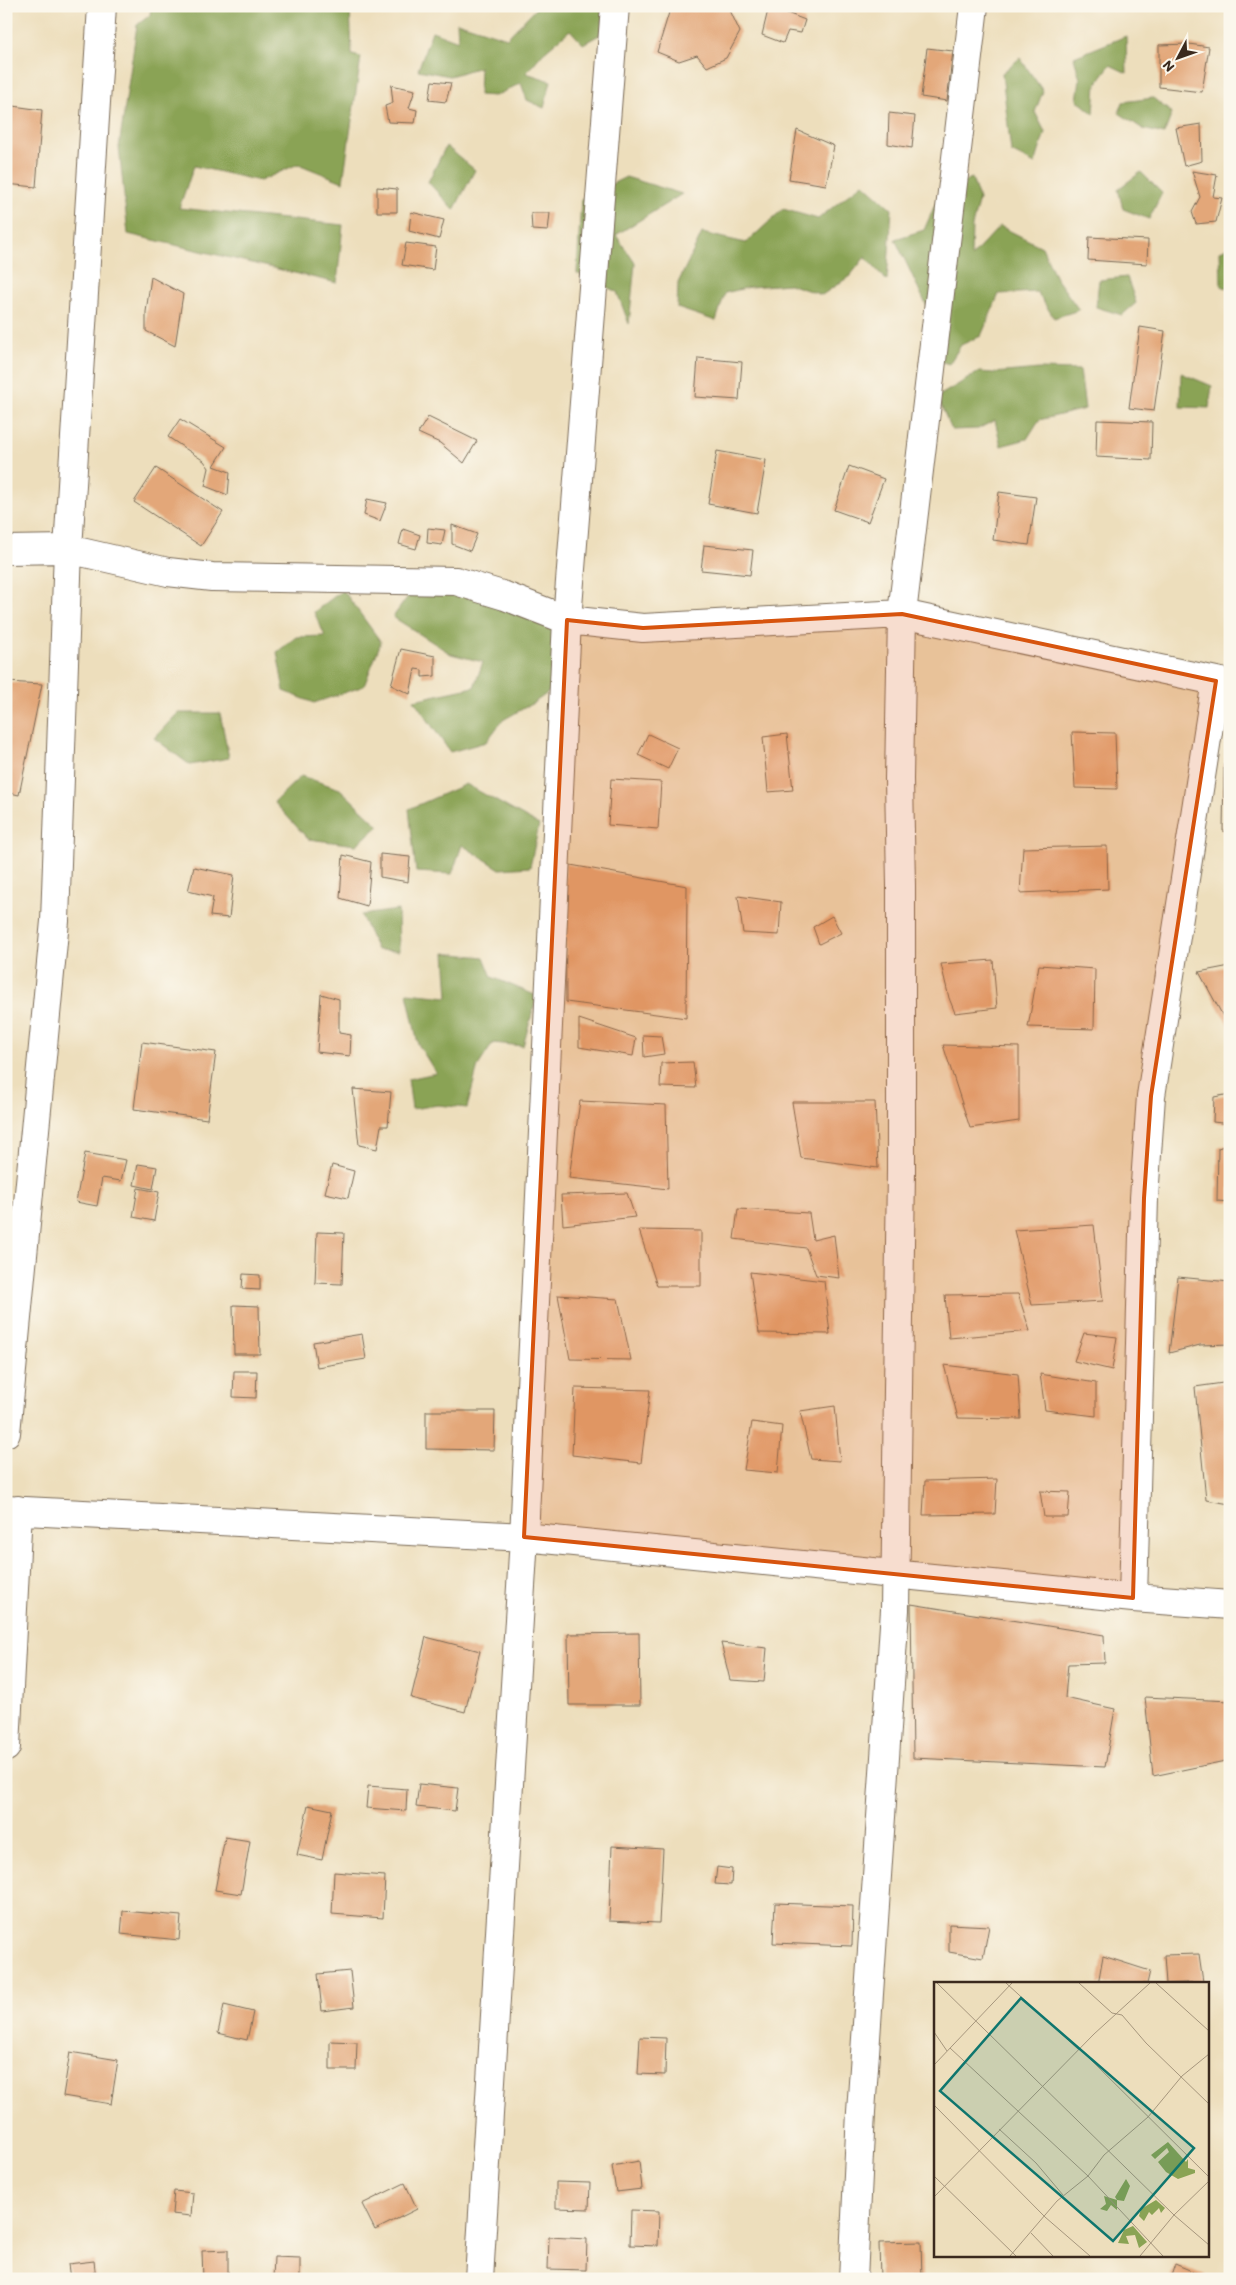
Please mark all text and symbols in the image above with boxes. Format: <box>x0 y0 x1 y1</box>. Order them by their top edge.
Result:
north arrow <box>1154 32 1204 82</box>
text: N <box>1159 57 1178 75</box>
inset map <box>934 1982 1208 2258</box>

